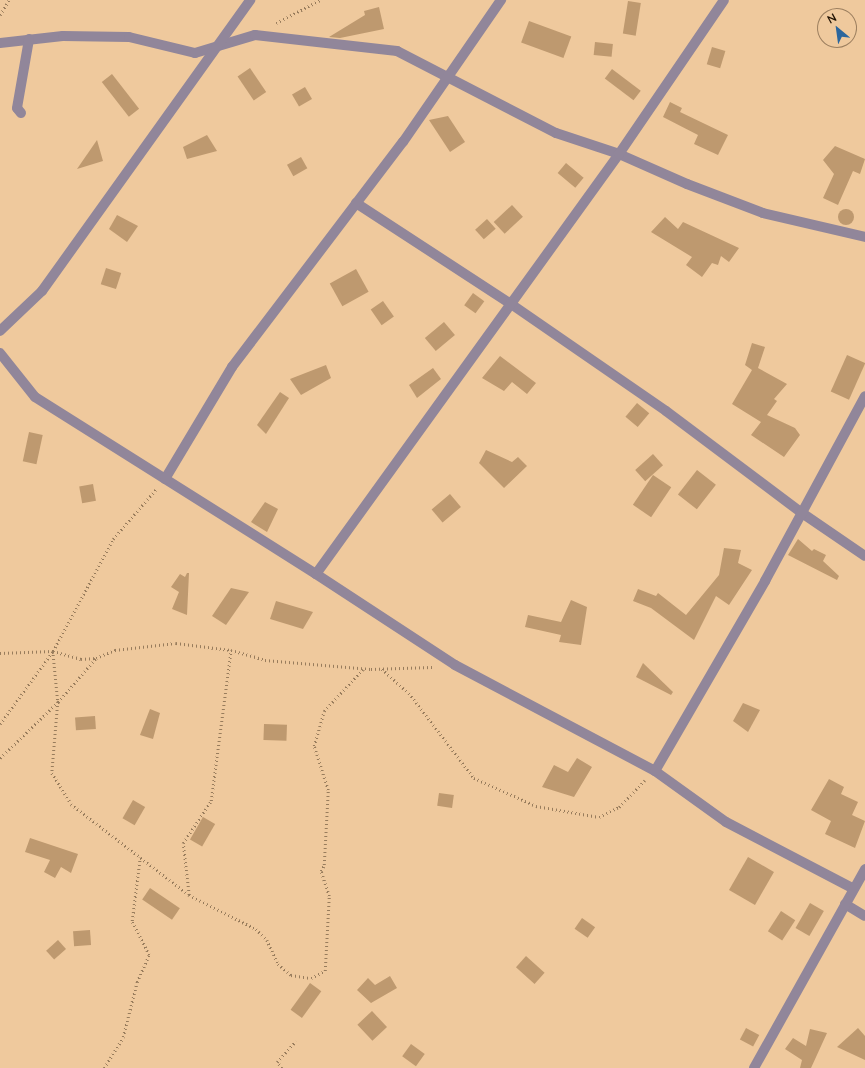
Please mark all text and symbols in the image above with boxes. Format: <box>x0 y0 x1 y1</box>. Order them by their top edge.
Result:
north arrow <box>817 8 857 48</box>
text: N <box>825 10 838 26</box>

